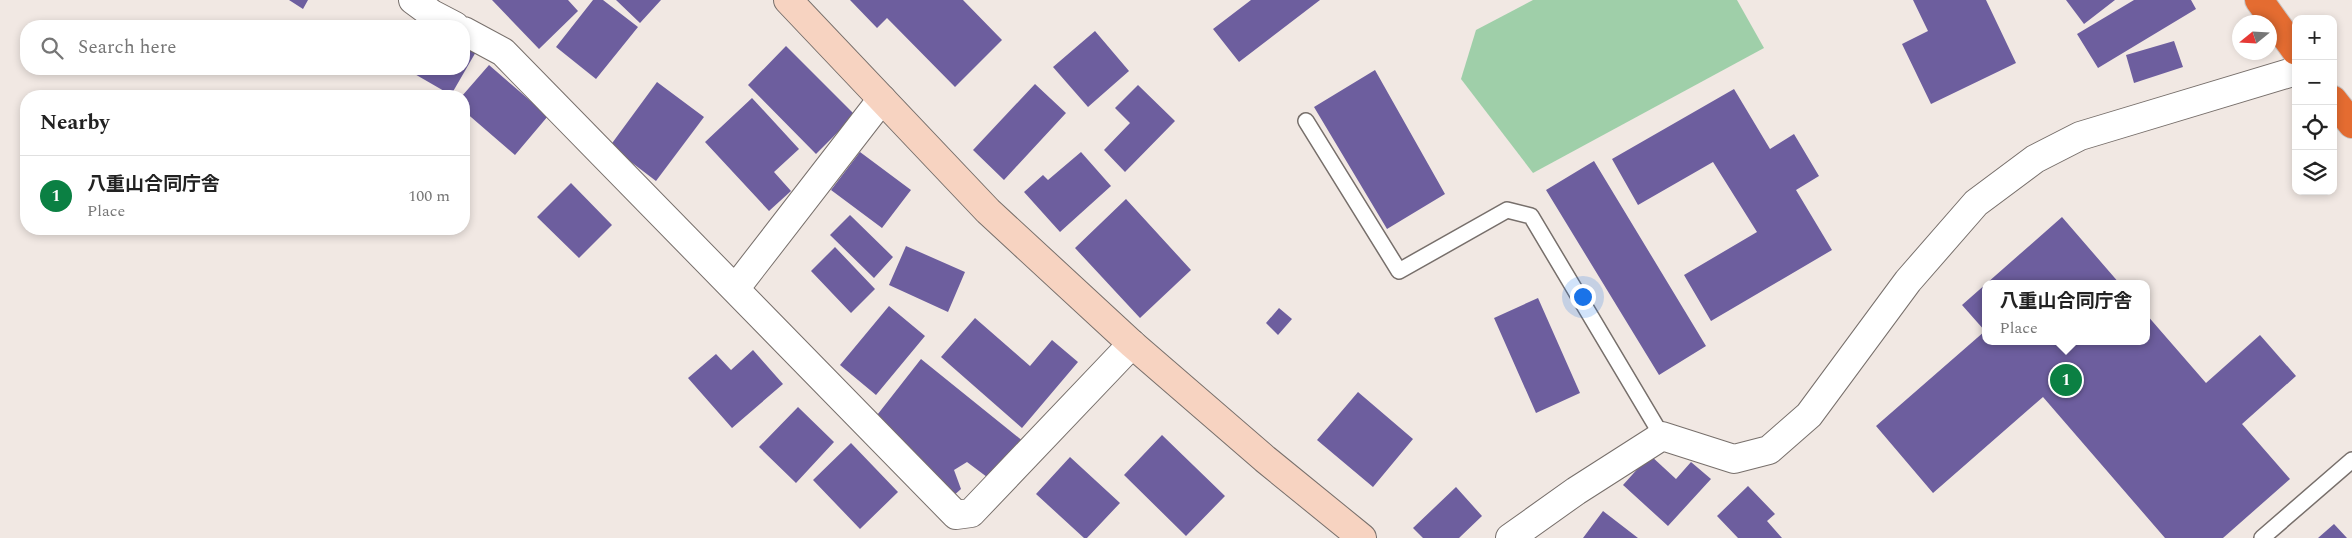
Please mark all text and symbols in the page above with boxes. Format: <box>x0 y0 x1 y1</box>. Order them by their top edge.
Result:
north arrow <box>2232 15 2277 60</box>
map controls <box>2292 15 2337 195</box>
button: + <box>2292 15 2337 60</box>
search box <box>20 20 470 75</box>
text: Search here <box>78 33 177 62</box>
icon: search <box>38 34 66 62</box>
button: − <box>2292 60 2337 105</box>
button: locate <box>2292 105 2337 150</box>
text: Nearby <box>40 107 110 139</box>
button: layers <box>2292 150 2337 195</box>
text: 八重山合同庁舎 <box>87 170 220 199</box>
text: 1 <box>52 184 60 208</box>
text: 100 m <box>408 184 450 208</box>
text: Place <box>87 199 125 223</box>
popup <box>1982 280 2150 345</box>
your location <box>1570 284 1596 310</box>
text: 八重山合同庁舎 <box>1999 287 2133 316</box>
text: Place <box>1999 316 2038 340</box>
pin: 1 <box>2050 361 2082 399</box>

